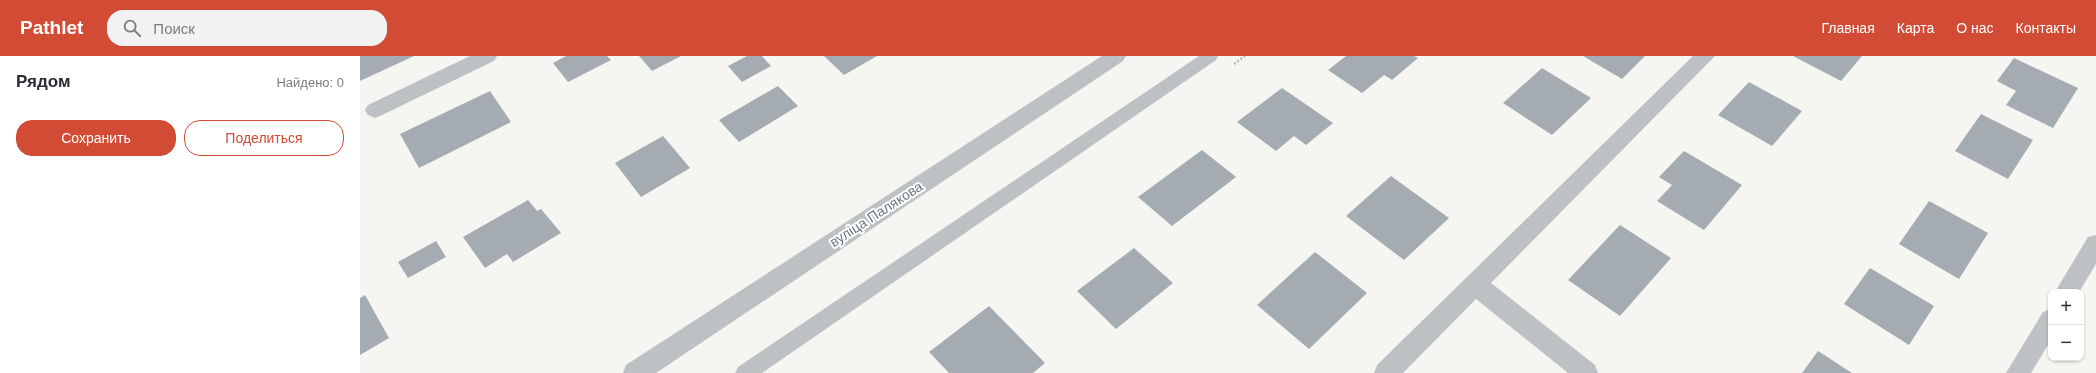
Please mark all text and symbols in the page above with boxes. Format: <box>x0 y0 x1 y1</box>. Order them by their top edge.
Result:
search box <box>107 10 387 46</box>
text: Pathlet <box>20 17 83 38</box>
icon: search <box>121 17 143 39</box>
text: Поиск <box>153 20 195 37</box>
text: Главная <box>1821 20 1875 36</box>
text: Карта <box>1897 20 1934 36</box>
text: О нас <box>1956 20 1994 36</box>
text: Контакты <box>2016 20 2076 36</box>
text: Рядом <box>16 72 71 91</box>
text: Найдено: 0 <box>276 75 344 90</box>
button: Сохранить <box>16 120 176 156</box>
button: Поделиться <box>184 120 344 156</box>
street label: вуліца Палякова <box>827 178 926 250</box>
map controls <box>2048 289 2084 361</box>
button: + <box>2048 289 2084 325</box>
button: − <box>2048 325 2084 361</box>

